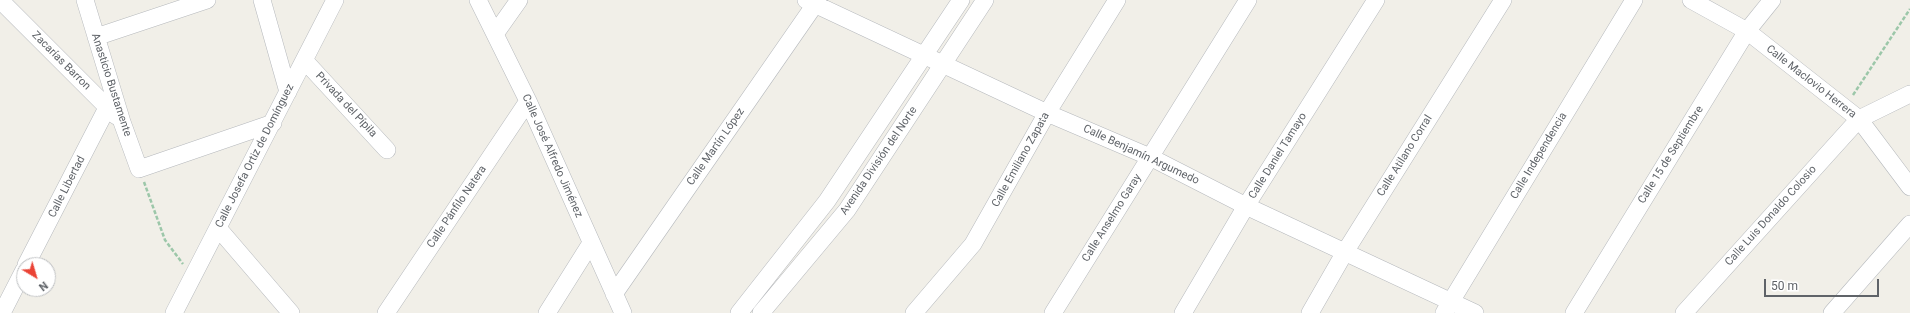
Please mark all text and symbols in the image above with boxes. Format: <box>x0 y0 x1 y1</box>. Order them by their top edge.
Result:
street label: Zacarías Barron <box>29 29 93 93</box>
street label: Anasticio Bustamente <box>88 32 134 138</box>
street label: Calle Maclovio Herrera <box>1763 43 1859 121</box>
street label: Privada del Pípila <box>312 70 380 140</box>
street label: Calle Josefa Ortiz de Domínguez <box>213 82 297 230</box>
street label: Calle José Alfredo Jiménez <box>519 92 585 220</box>
street label: Avenida División del Norte <box>838 104 920 218</box>
street label: Calle 15 de Septiembre <box>1636 104 1706 206</box>
street label: Calle Martín López <box>684 106 748 188</box>
street label: Calle Emiliano Zapata <box>989 110 1053 210</box>
street label: Calle Daniel Tamayo <box>1246 110 1310 202</box>
street label: Calle Independencia <box>1508 110 1570 202</box>
street label: Calle Atilano Corral <box>1375 113 1435 199</box>
street label: Calle Benjamín Argumedo <box>1081 122 1201 188</box>
street label: Calle Libertad <box>46 154 88 220</box>
street label: Calle Pánfilo Natera <box>425 163 489 251</box>
street label: Calle Luis Donaldo Colosio <box>1722 163 1820 269</box>
street label: Calle Anselmo Garay <box>1080 172 1144 264</box>
north arrow <box>16 257 56 297</box>
scale bar <box>1766 271 1881 297</box>
text: N <box>36 279 50 294</box>
text: 50 m <box>1771 279 1798 293</box>

